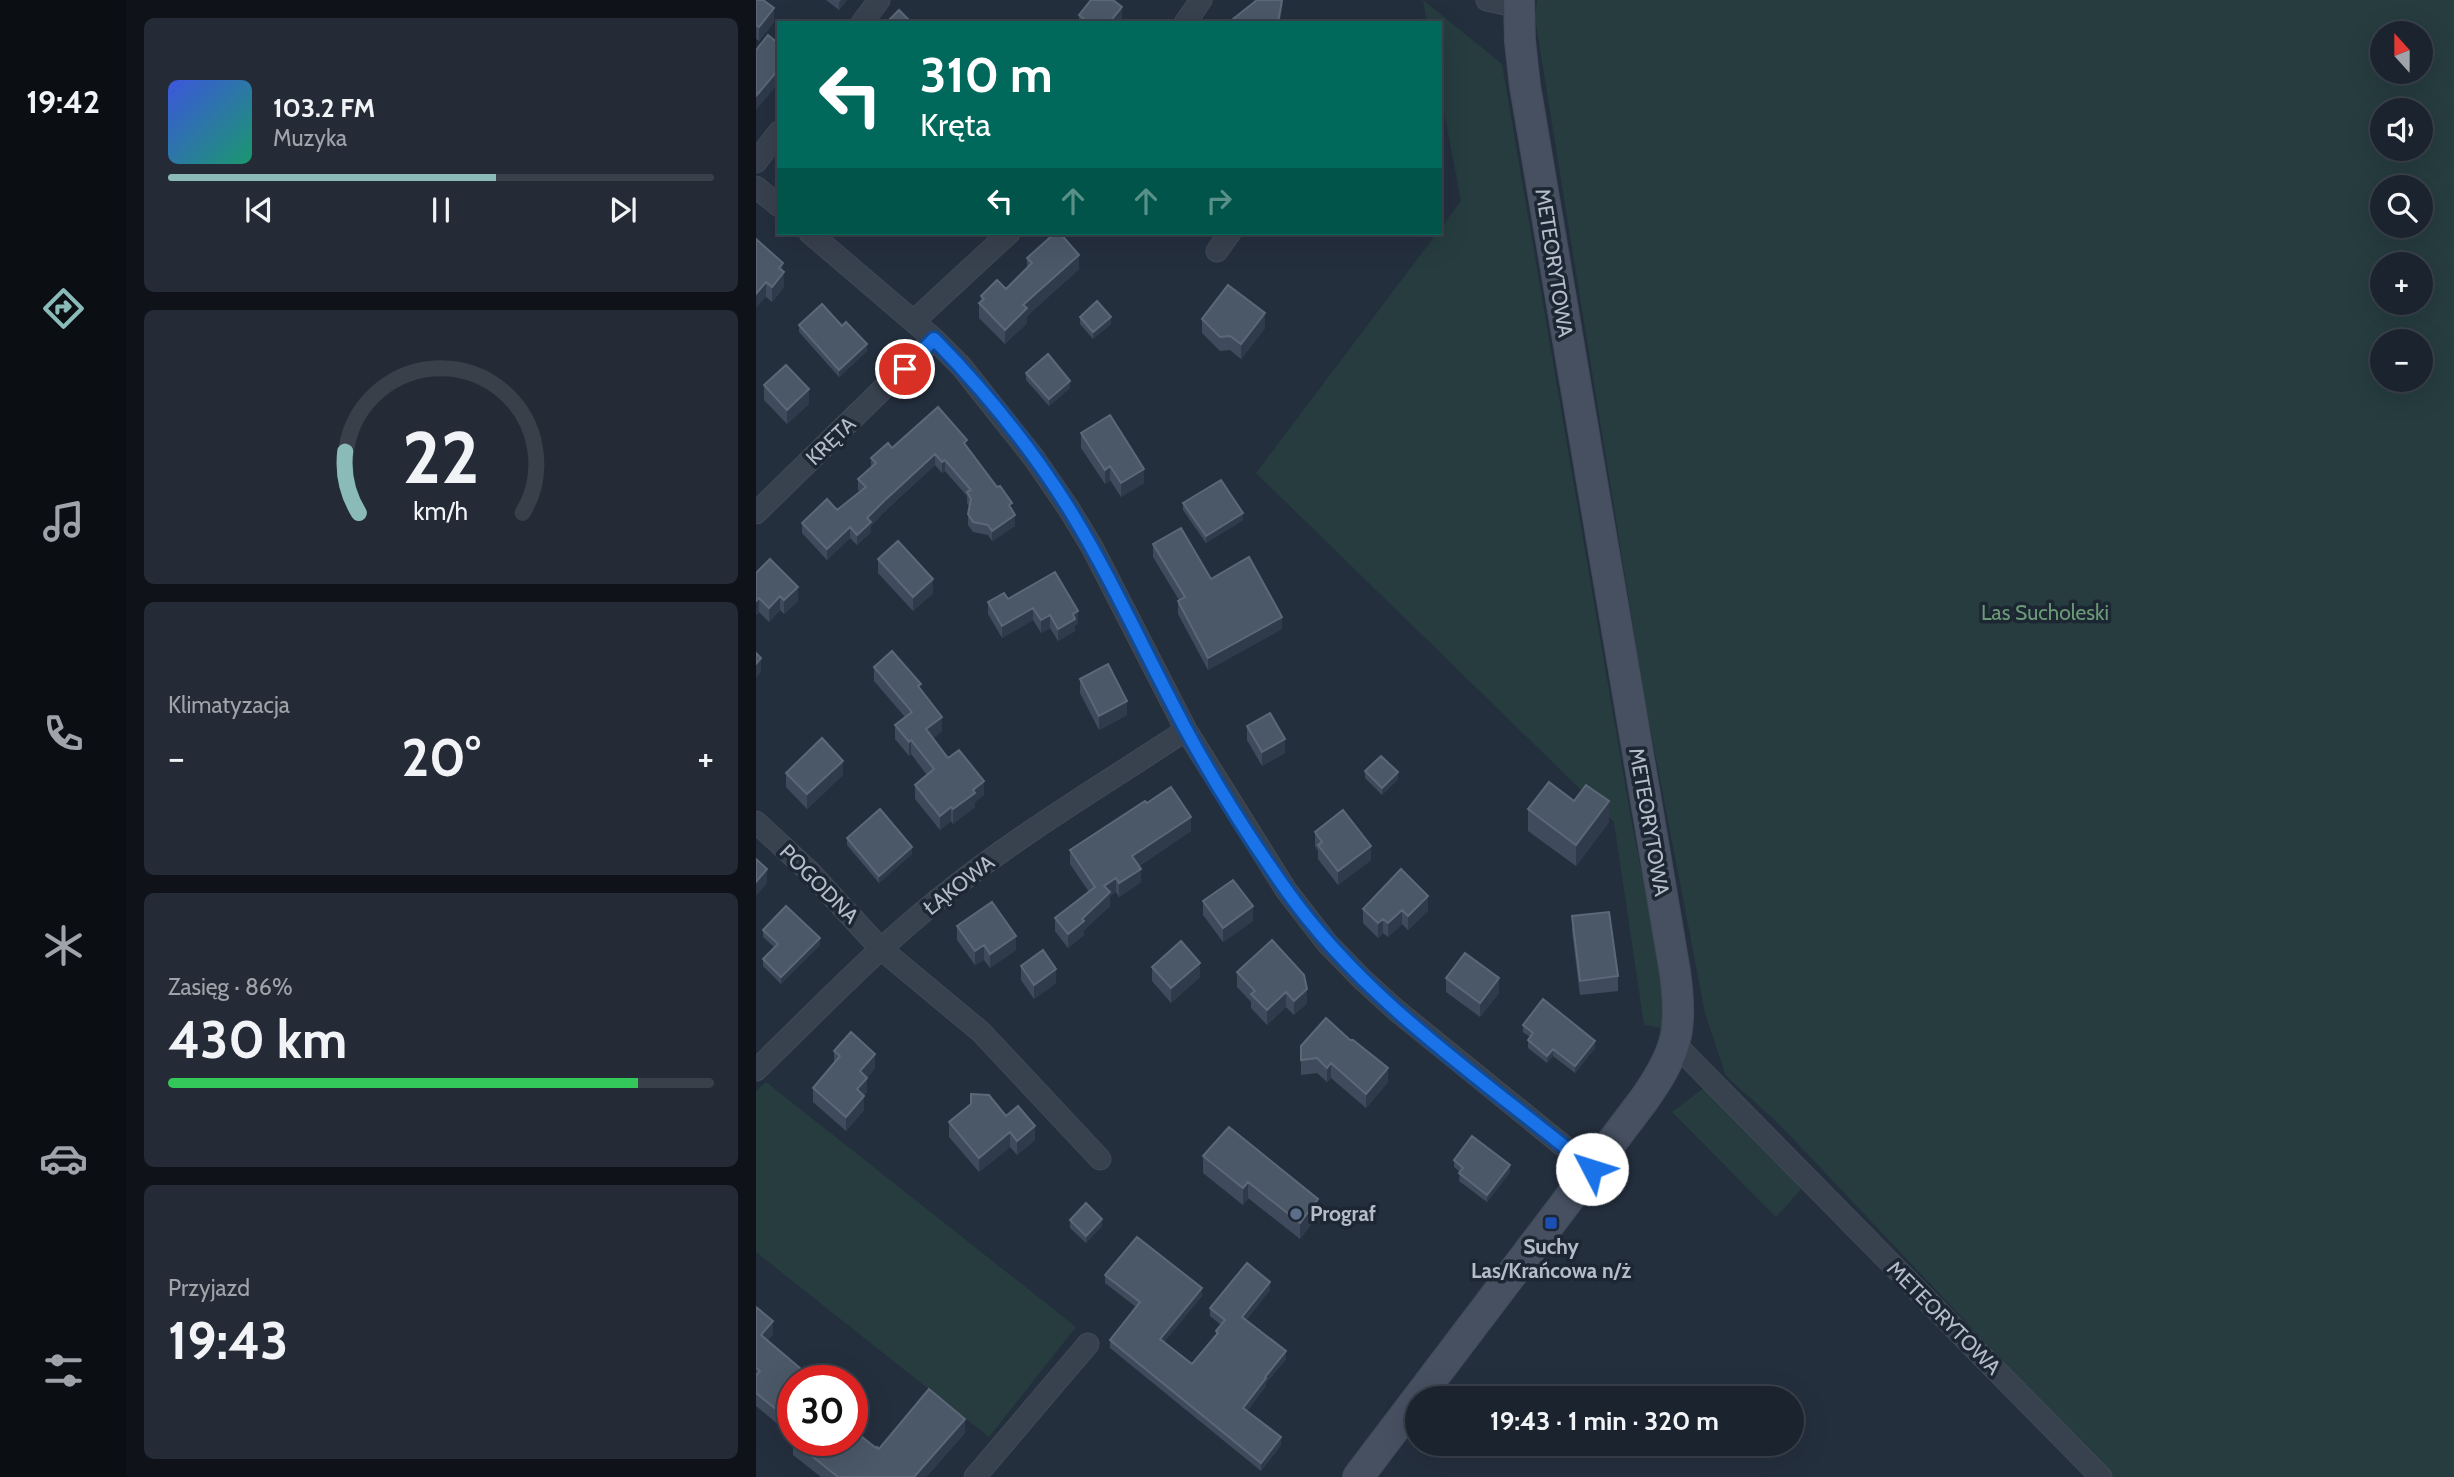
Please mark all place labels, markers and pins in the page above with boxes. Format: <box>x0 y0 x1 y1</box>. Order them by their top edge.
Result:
pin <box>875 339 935 399</box>
place label: Prograf <box>1310 1201 1376 1226</box>
marker: Prograf <box>1288 1206 1304 1222</box>
marker: Suchy Las/Krańcowa n/ż <box>1543 1215 1559 1231</box>
place label: Suchy Las/Krańcowa n/ż <box>1471 1234 1631 1283</box>

